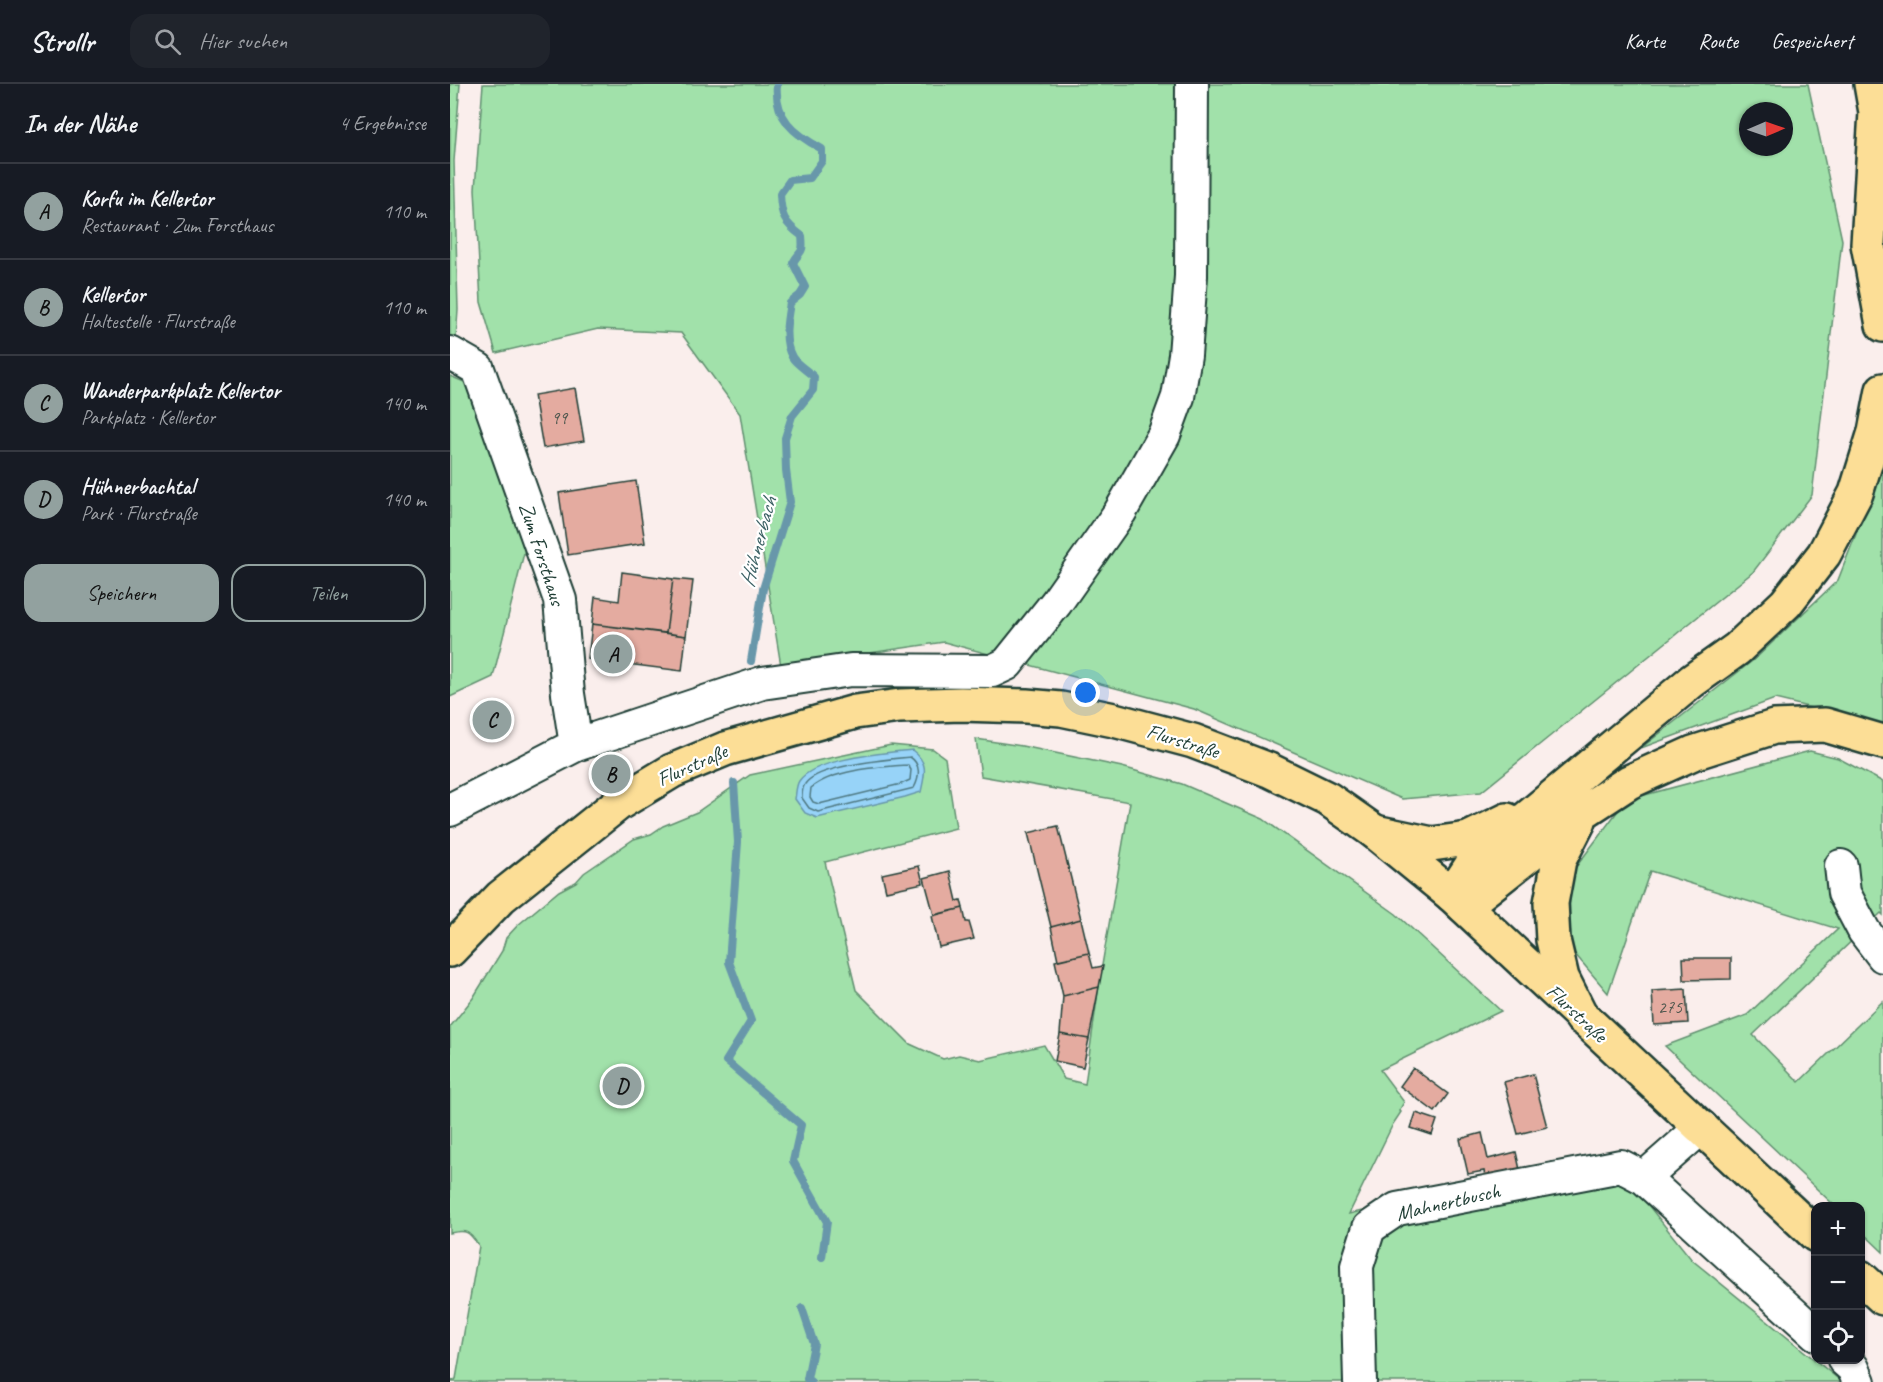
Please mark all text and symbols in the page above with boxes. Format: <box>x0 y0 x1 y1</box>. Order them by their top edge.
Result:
search box <box>130 14 550 68</box>
text: Strollr <box>30 24 94 59</box>
icon: search <box>151 25 184 58</box>
text: Hier suchen <box>199 27 287 55</box>
text: Karte <box>1625 28 1665 54</box>
text: Route <box>1698 28 1738 54</box>
text: Gespeichert <box>1771 28 1853 54</box>
north arrow <box>1739 102 1793 156</box>
text: In der Nähe <box>24 107 136 140</box>
text: 4 Ergebnisse <box>339 111 426 136</box>
text: Korfu im Kellertor <box>81 185 213 213</box>
text: A <box>38 199 49 224</box>
text: 110 m <box>383 199 426 224</box>
text: Restaurant · Zum Forsthaus <box>81 213 273 238</box>
text: Kellertor <box>81 281 145 309</box>
text: B <box>38 295 49 320</box>
text: 110 m <box>383 295 426 320</box>
text: Haltestelle · Flurstraße <box>81 309 235 334</box>
text: Wanderparkplatz Kellertor <box>81 377 280 405</box>
text: C <box>39 391 48 416</box>
text: 140 m <box>383 391 426 416</box>
text: Parkplatz · Kellertor <box>81 405 215 430</box>
house number: 99 <box>551 407 569 429</box>
text: Hühnerbachtal <box>81 473 195 501</box>
text: D <box>38 487 49 512</box>
text: 140 m <box>383 487 426 512</box>
water label: Hühnerbach <box>733 492 784 590</box>
street label: Zum Forsthaus <box>513 499 571 610</box>
text: Park · Flurstraße <box>81 501 197 526</box>
button: Speichern <box>24 564 219 622</box>
button: Teilen <box>231 564 426 622</box>
pin: A <box>594 632 632 676</box>
your location <box>1071 678 1100 707</box>
pin: C <box>472 698 512 742</box>
street label: Flurstraße <box>1144 718 1224 765</box>
street label: Flurstraße <box>653 737 733 792</box>
pin: B <box>592 752 630 796</box>
street label: Flurstraße <box>1541 978 1615 1049</box>
house number: 275 <box>1658 996 1683 1018</box>
pin: D <box>602 1064 642 1108</box>
street label: Mahnertbusch <box>1393 1177 1504 1227</box>
map controls <box>1811 1202 1865 1364</box>
button: + <box>1811 1202 1865 1256</box>
button: − <box>1811 1256 1865 1310</box>
button: locate <box>1811 1310 1865 1364</box>

